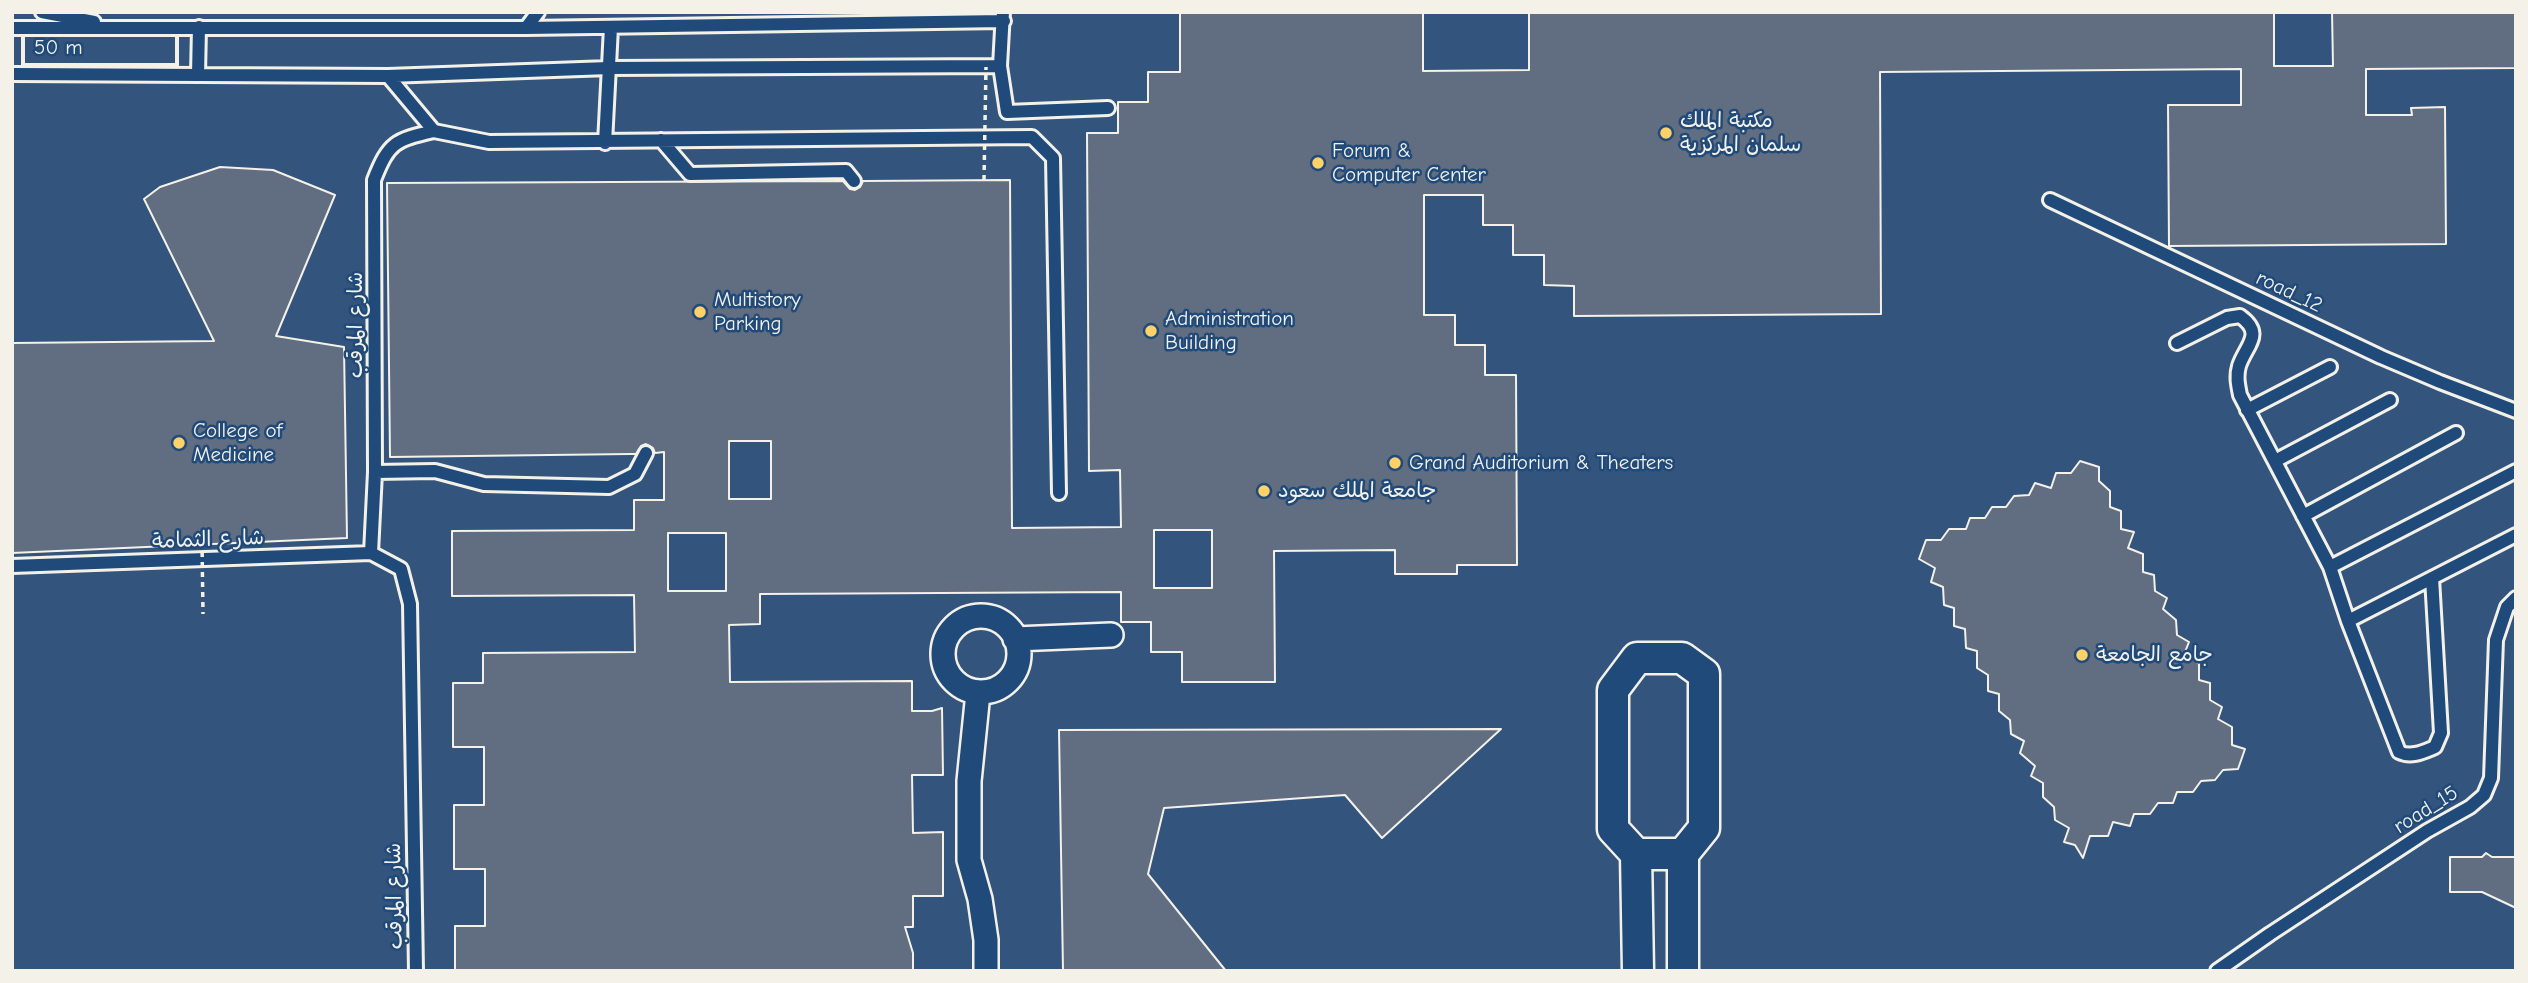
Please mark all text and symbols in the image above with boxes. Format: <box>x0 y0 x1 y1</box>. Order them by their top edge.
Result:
scale bar <box>24 21 182 65</box>
text: 50 m <box>34 35 83 59</box>
place label: مكتبة الملك سلمان المركزية <box>1680 108 1801 158</box>
marker: مكتبة الملك سلمان المركزية <box>1658 125 1674 141</box>
place label: Forum & Computer Center <box>1332 138 1486 188</box>
marker: Forum & Computer Center <box>1310 155 1326 171</box>
street label: road_12 <box>2252 266 2326 318</box>
street label: شارع المرقب <box>343 272 369 378</box>
place label: Multistory Parking <box>714 287 801 337</box>
marker: Multistory Parking <box>692 304 708 320</box>
place label: Administration Building <box>1165 306 1294 356</box>
marker: Administration Building <box>1143 323 1159 339</box>
place label: College of Medicine <box>193 418 282 468</box>
marker: College of Medicine <box>171 435 187 451</box>
place label: Grand Auditorium & Theaters <box>1409 450 1673 476</box>
marker: Grand Auditorium & Theaters <box>1387 455 1403 471</box>
place label: جامعة الملك سعود <box>1278 478 1436 504</box>
marker: جامعة الملك سعود <box>1256 483 1272 499</box>
street label: شارع الثمامة <box>152 525 264 555</box>
place label: جامع الجامعة <box>2096 642 2213 668</box>
marker: جامع الجامعة <box>2074 647 2090 663</box>
street label: road_15 <box>2389 780 2463 840</box>
street label: شارع المرقب <box>381 843 409 949</box>

